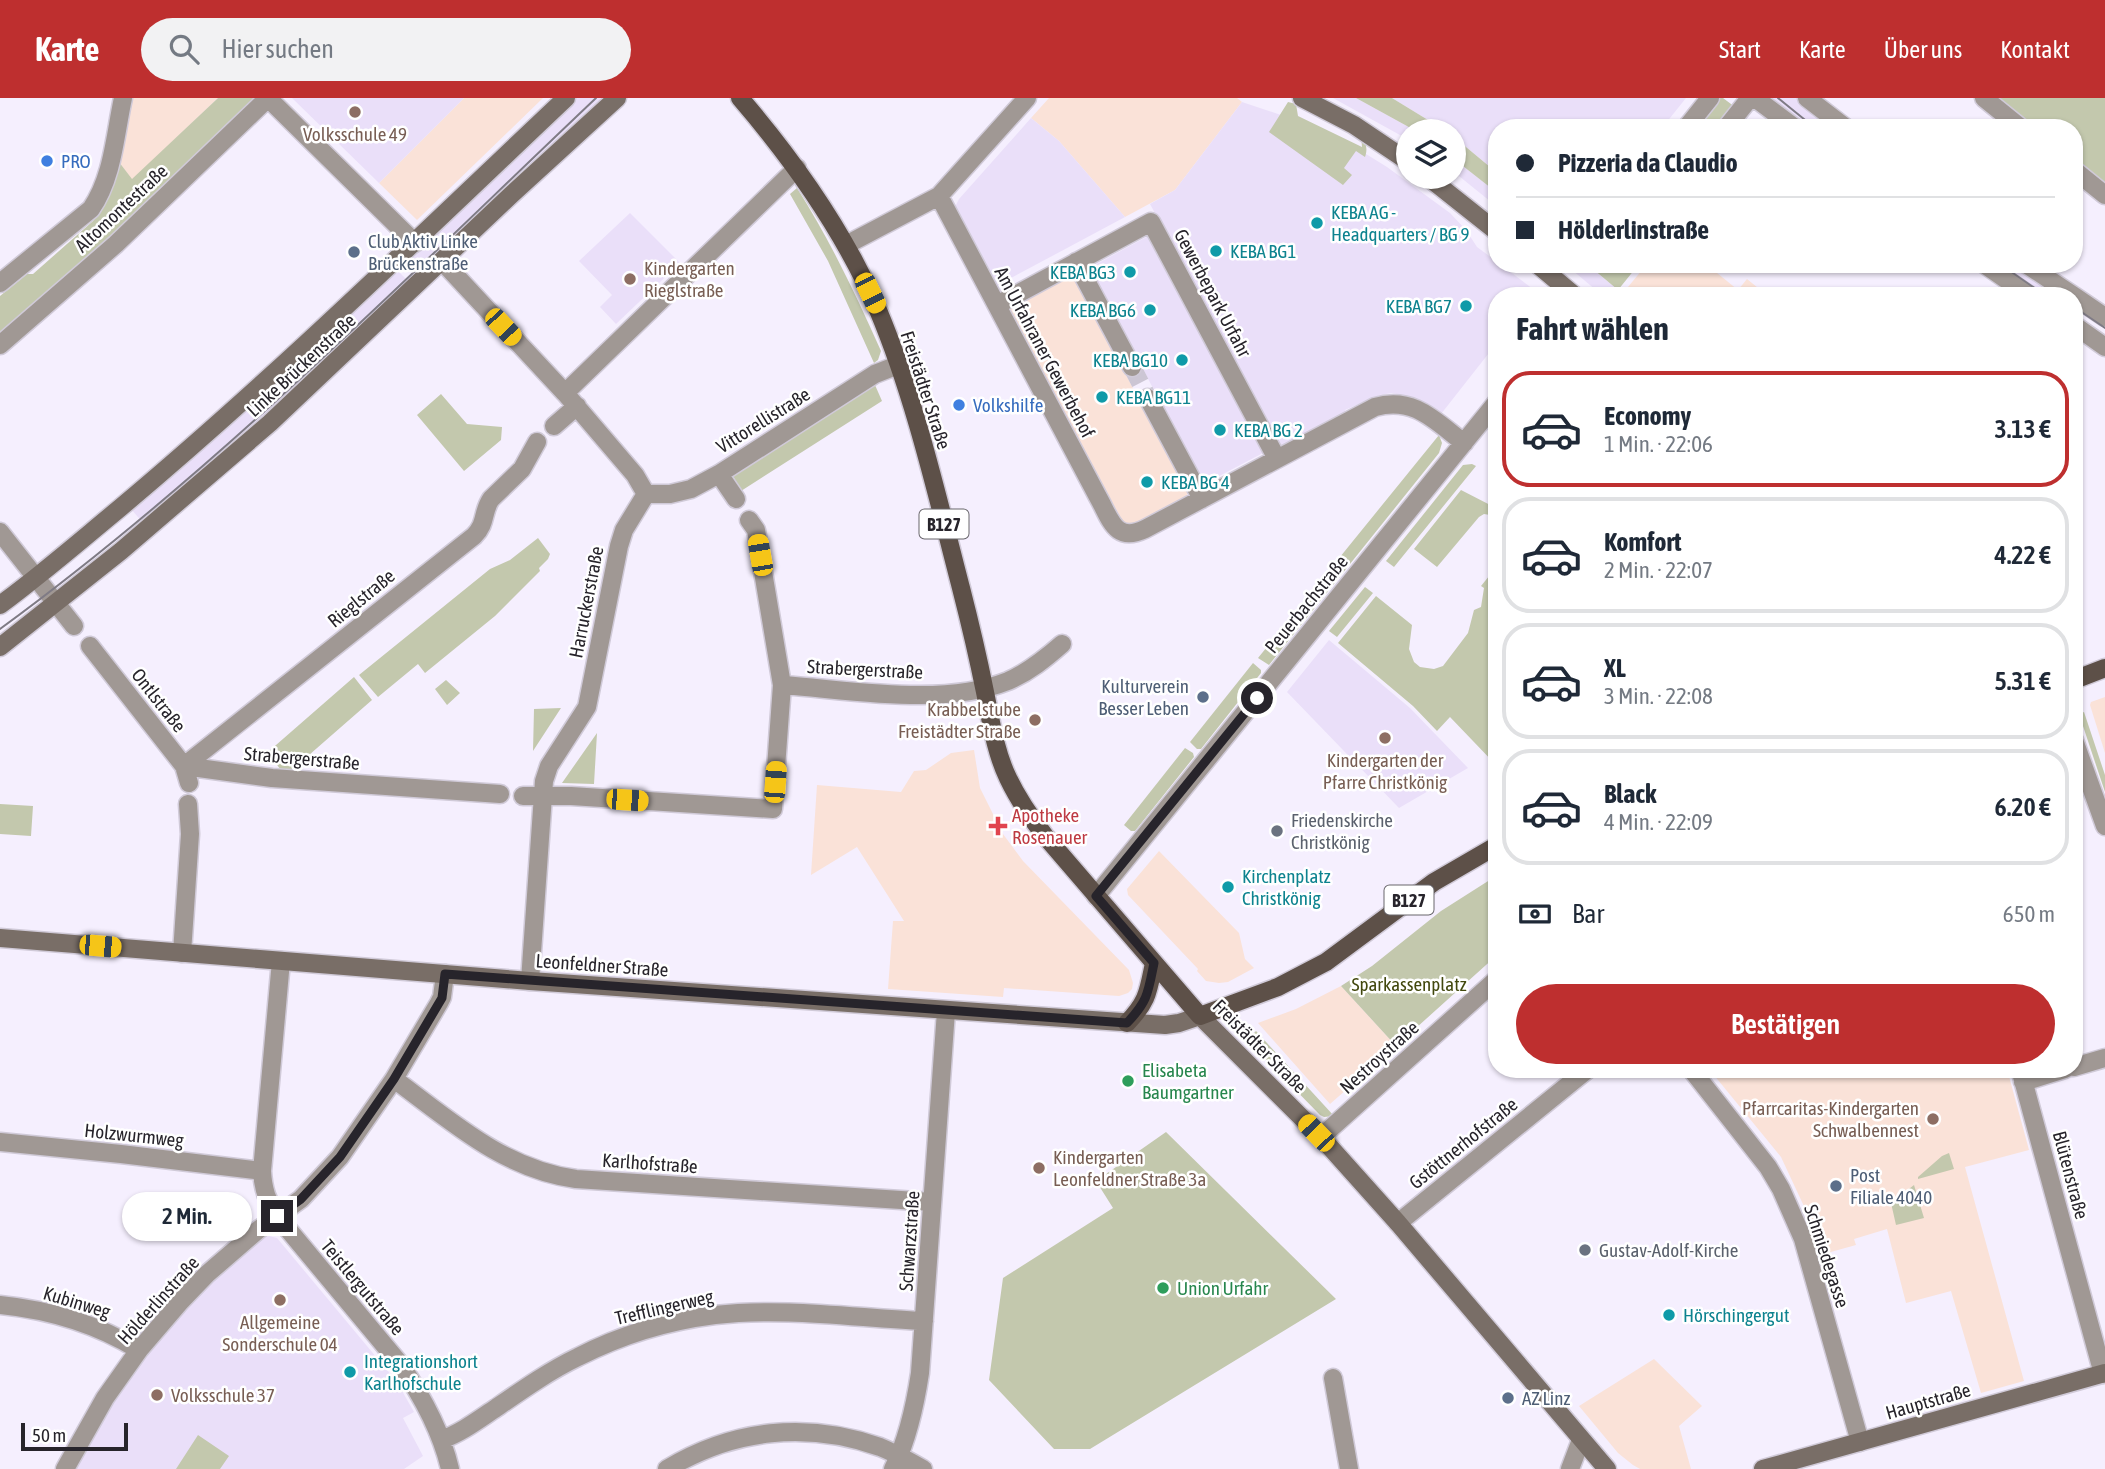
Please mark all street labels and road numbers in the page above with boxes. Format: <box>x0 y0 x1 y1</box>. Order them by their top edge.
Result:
street label: Altomontestraße <box>70 160 172 256</box>
street label: Gewerbepark Urfahr <box>1170 225 1256 361</box>
street label: Am Urfahraner Gewerbehof <box>991 263 1099 441</box>
street label: Linke Brückenstraße <box>242 309 360 421</box>
street label: Freistädter Straße <box>897 328 955 452</box>
street label: Vittorellistraße <box>712 383 814 457</box>
road number: B127 <box>920 510 968 538</box>
street label: Harruckerstraße <box>564 544 608 660</box>
street label: Peuerbachstraße <box>1260 551 1352 657</box>
street label: Rieglstraße <box>323 564 399 632</box>
street label: Strabergerstraße <box>807 655 923 683</box>
street label: Ontlstraße <box>127 664 191 736</box>
street label: Strabergerstraße <box>243 742 361 774</box>
road number: B127 <box>1384 886 1434 914</box>
street label: Leonfeldner Straße <box>535 949 669 981</box>
street label: Freistädter Straße <box>1209 995 1311 1097</box>
street label: Nestroystraße <box>1335 1016 1423 1098</box>
street label: Gstöttnerhofstraße <box>1405 1093 1521 1193</box>
street label: Holzwurmweg <box>83 1119 185 1151</box>
street label: Blütenstraße <box>2049 1129 2093 1221</box>
street label: Karlhofstraße <box>602 1149 698 1177</box>
street label: Schwarzstraße <box>895 1190 923 1292</box>
street label: Schmiedegasse <box>1800 1202 1854 1310</box>
street label: Teistlergutstraße <box>317 1235 409 1339</box>
street label: Hölderlinstraße <box>113 1252 203 1348</box>
street label: Kubinweg <box>41 1281 114 1323</box>
street label: Trefflingerweg <box>613 1285 716 1329</box>
street label: Hauptstraße <box>1883 1378 1973 1424</box>

